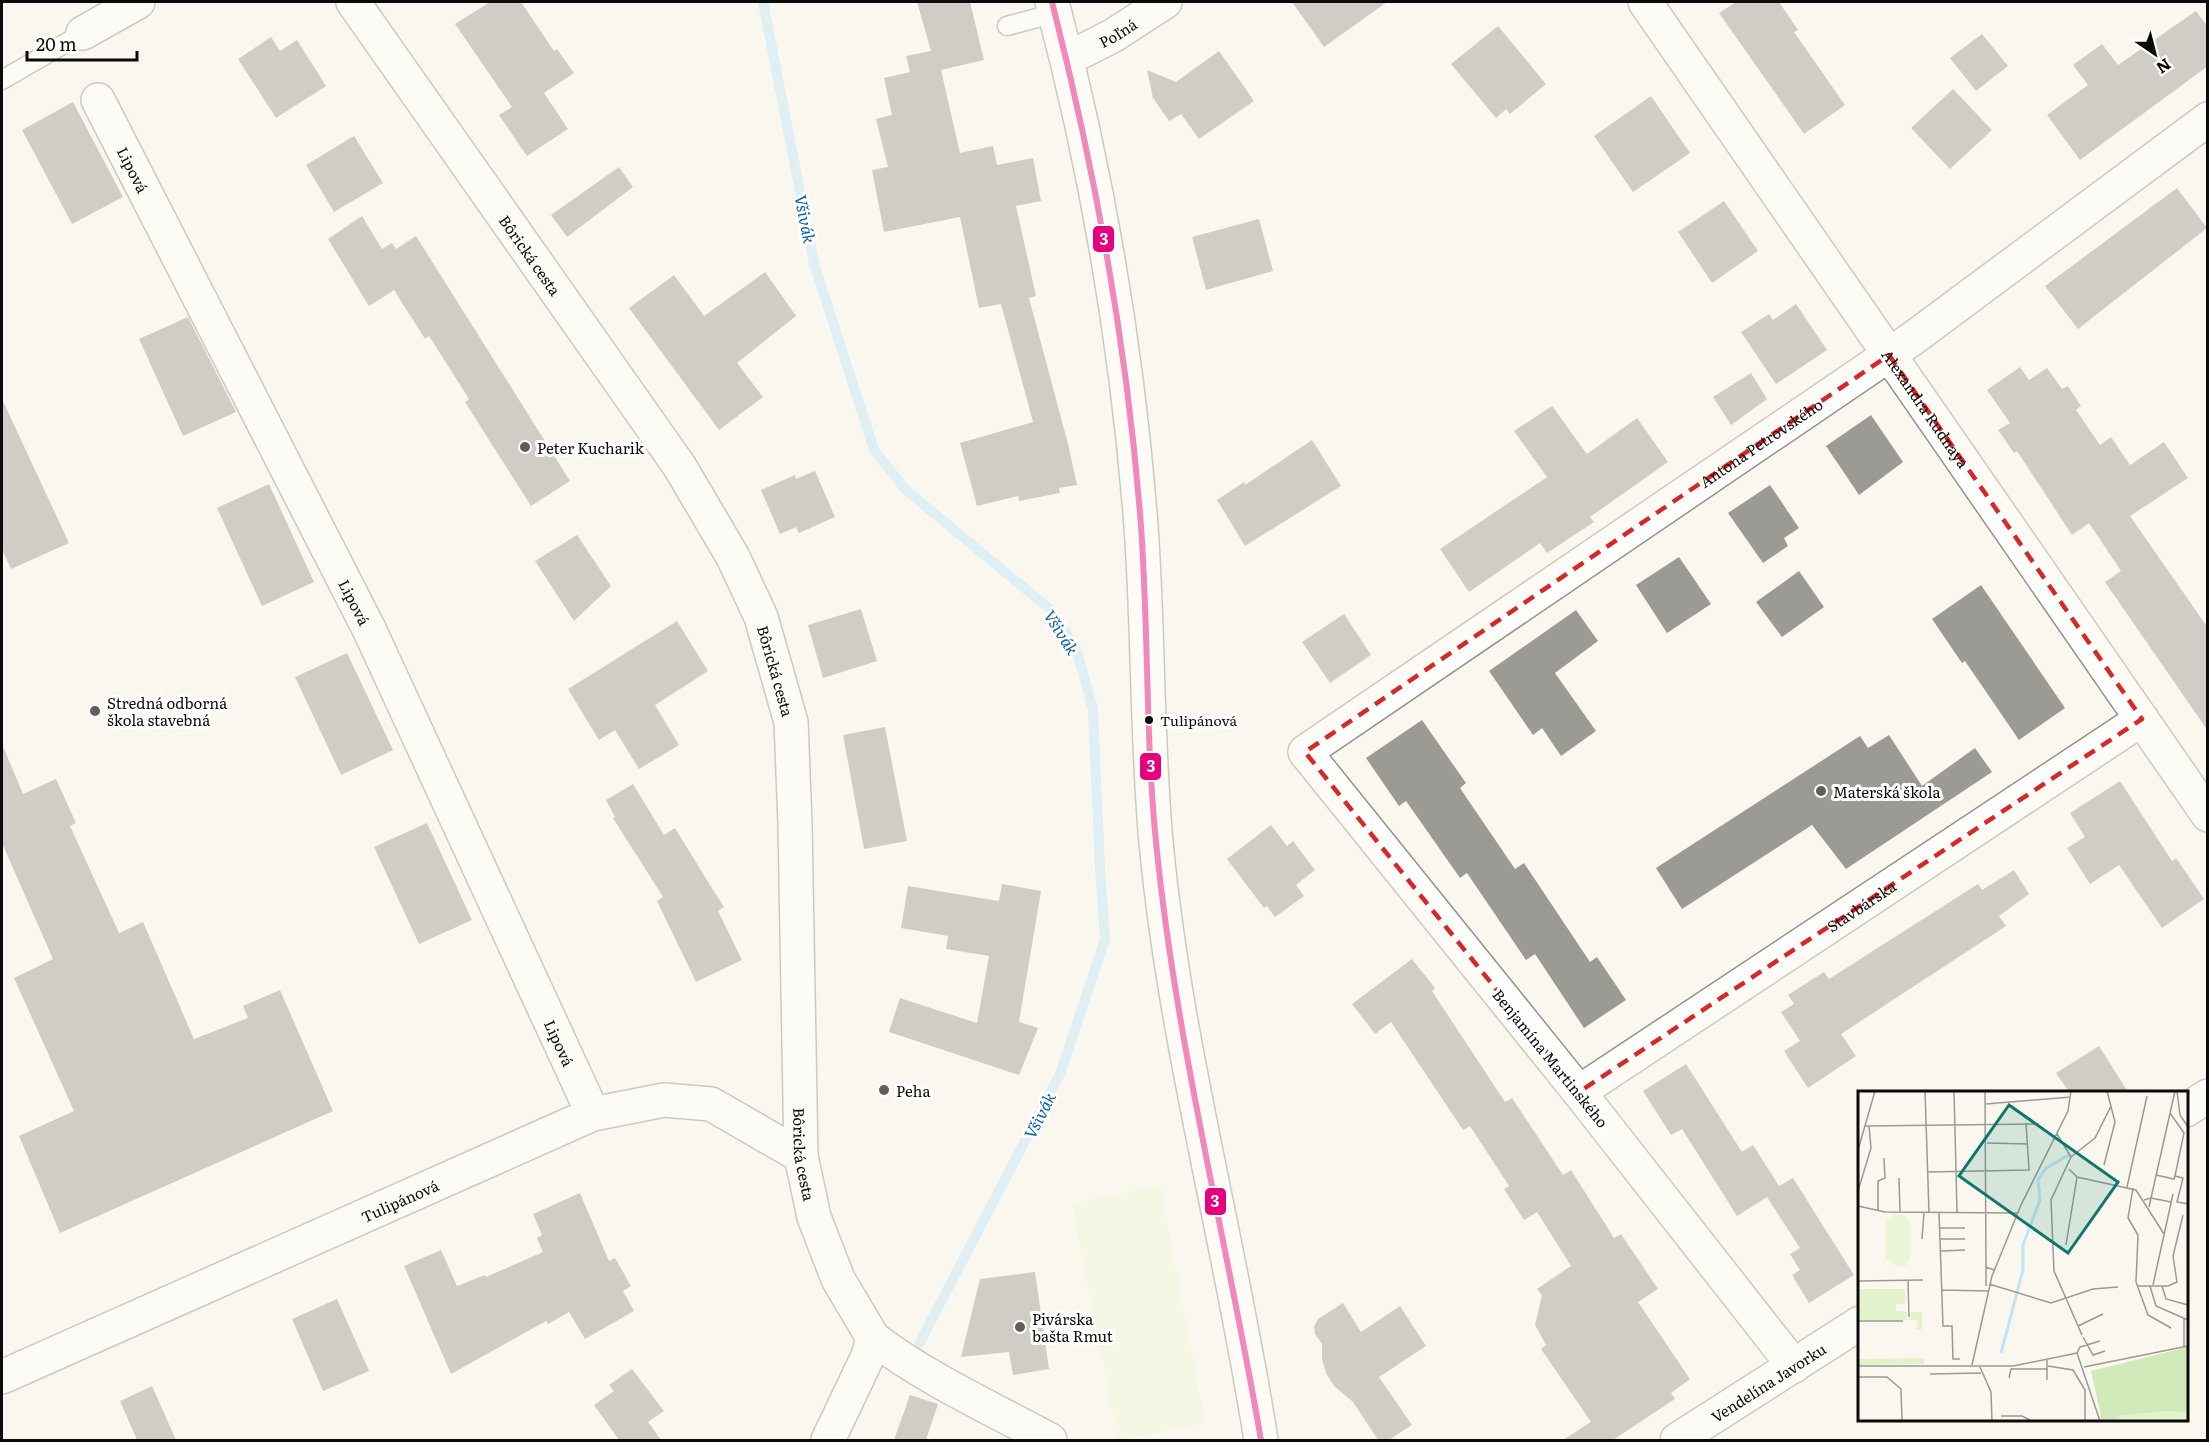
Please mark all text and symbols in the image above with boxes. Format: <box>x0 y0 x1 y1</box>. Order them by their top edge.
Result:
street label: Poľná <box>1094 11 1142 53</box>
scale bar <box>27 24 136 62</box>
north arrow <box>2125 24 2185 84</box>
text: 20 m <box>36 30 77 57</box>
text: N <box>2152 53 2177 81</box>
street label: Lipová <box>112 142 155 197</box>
water label: Všivák <box>790 193 822 246</box>
street label: Bôrická cesta <box>494 210 568 301</box>
line badge: 3 <box>1092 225 1115 253</box>
text: 3 <box>1100 226 1109 250</box>
street label: Alexandra Rudnaya <box>1877 344 1976 473</box>
street label: Antona Petrovského <box>1694 392 1827 492</box>
place label: Peter Kucharik <box>537 436 645 459</box>
marker: Peter Kucharik <box>518 440 532 454</box>
street label: Lipová <box>334 575 377 630</box>
water label: Všivák <box>1039 605 1085 659</box>
street label: Bôrická cesta <box>752 622 801 720</box>
place label: Stredná odborná škola stavebná <box>107 691 228 731</box>
marker: Stredná odborná škola stavebná <box>88 704 102 718</box>
place label: Tulipánová <box>1160 710 1238 730</box>
marker: Tulipánová <box>1143 714 1155 726</box>
line badge: 3 <box>1139 752 1162 781</box>
text: 3 <box>1147 753 1156 777</box>
place label: Materská škola <box>1833 780 1941 803</box>
marker: Materská škola <box>1814 784 1828 798</box>
street label: Stavbárska <box>1821 873 1901 937</box>
street label: Benjamína Martinského <box>1488 984 1614 1133</box>
street label: Lipová <box>539 1016 581 1071</box>
place label: Peha <box>896 1079 932 1102</box>
marker: Peha <box>877 1083 891 1097</box>
water label: Všivák <box>1017 1088 1061 1142</box>
inset map <box>1858 1091 2188 1421</box>
street label: Bôrická cesta <box>789 1107 822 1204</box>
street label: Tulipánová <box>357 1172 443 1227</box>
line badge: 3 <box>1204 1187 1227 1216</box>
text: 3 <box>1211 1188 1220 1212</box>
place label: Pivárska bašta Rmut <box>1032 1307 1113 1347</box>
marker: Pivárska bašta Rmut <box>1013 1320 1027 1334</box>
street label: Vendelína Javorku <box>1706 1336 1830 1427</box>

